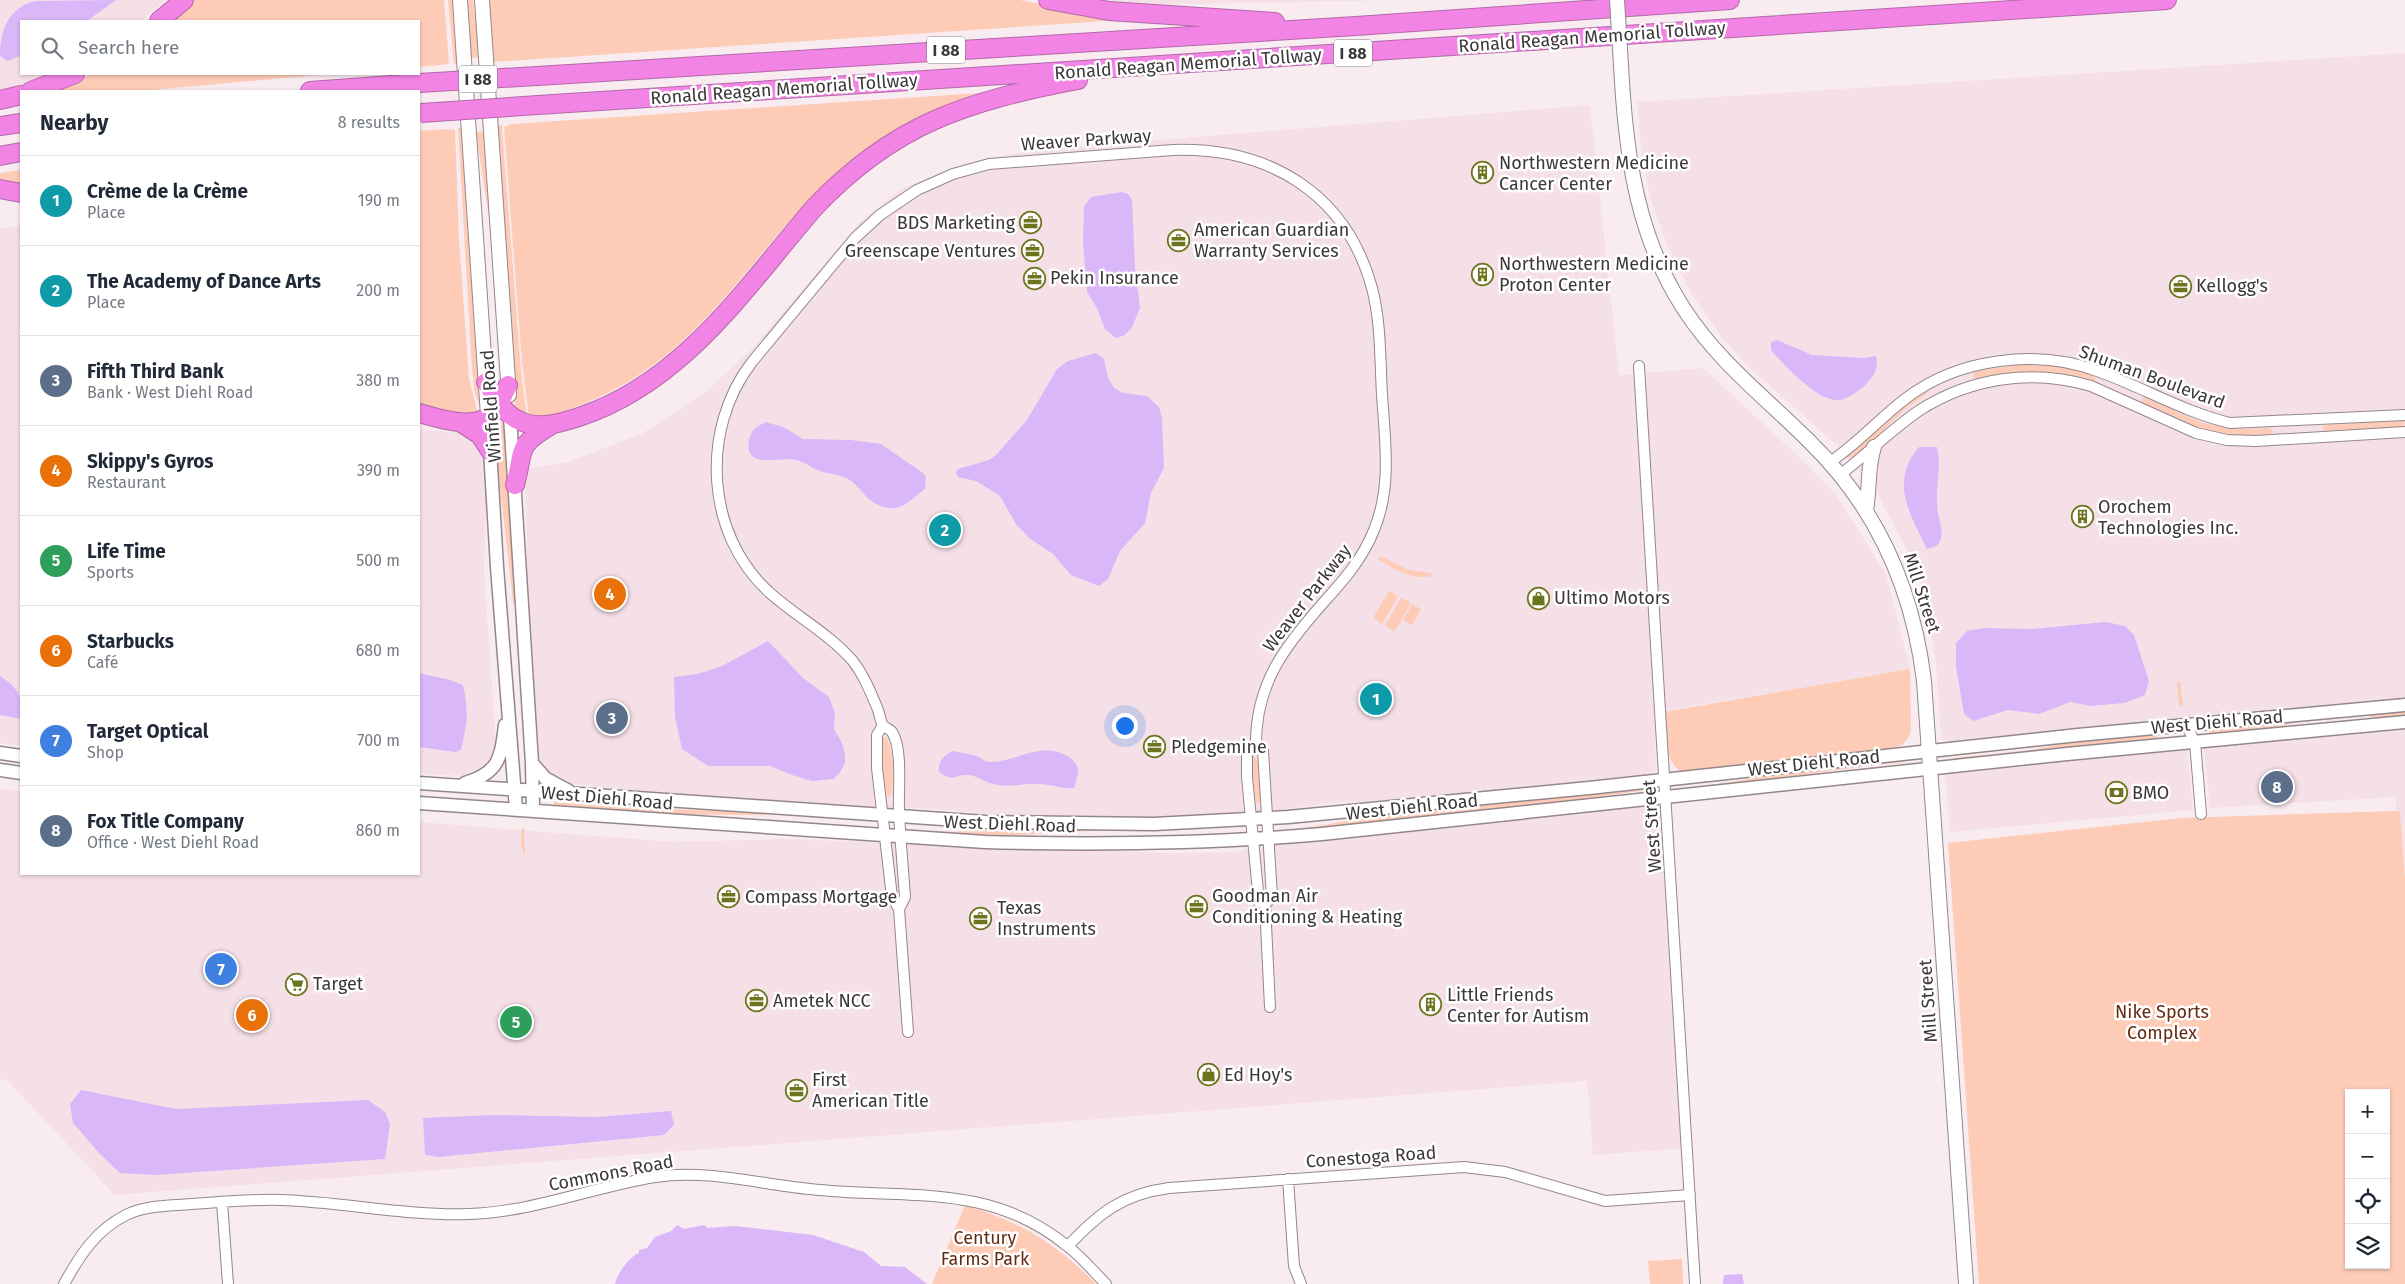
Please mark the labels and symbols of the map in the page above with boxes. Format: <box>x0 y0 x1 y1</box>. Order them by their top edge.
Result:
street label: Ronald Reagan Memorial Tollway <box>1458 17 1727 57</box>
road number: I 88 <box>927 36 965 64</box>
road number: I 88 <box>1334 40 1372 66</box>
street label: Ronald Reagan Memorial Tollway <box>1054 44 1323 84</box>
road number: I 88 <box>459 66 497 92</box>
street label: Ronald Reagan Memorial Tollway <box>650 69 919 109</box>
street label: Weaver Parkway <box>1020 124 1152 156</box>
place label: Northwestern Medicine Cancer Center <box>1499 152 1689 195</box>
building icon: Northwestern Medicine Cancer Center <box>1471 161 1495 185</box>
office icon: BDS Marketing <box>1019 211 1043 235</box>
place label: BDS Marketing <box>897 212 1016 234</box>
place label: American Guardian Warranty Services <box>1194 219 1349 262</box>
office icon: American Guardian Warranty Services <box>1166 228 1190 252</box>
office icon: Greenscape Ventures <box>1020 239 1044 263</box>
place label: Greenscape Ventures <box>845 240 1016 262</box>
place label: Northwestern Medicine Proton Center <box>1499 253 1689 296</box>
building icon: Northwestern Medicine Proton Center <box>1471 262 1495 286</box>
office icon: Pekin Insurance <box>1022 266 1046 290</box>
place label: Pekin Insurance <box>1050 267 1179 289</box>
office icon: Kellogg's <box>2168 274 2192 298</box>
place label: Kellogg's <box>2196 275 2268 297</box>
street label: Shuman Boulevard <box>2076 340 2228 414</box>
street label: Winfield Road <box>476 349 506 463</box>
place label: Orochem Technologies Inc. <box>2098 496 2238 539</box>
building icon: Orochem Technologies Inc. <box>2070 505 2094 529</box>
pin: 2 <box>929 511 961 549</box>
street label: Weaver Parkway <box>1258 540 1356 656</box>
street label: Mill Street <box>1899 550 1945 636</box>
pin: 4 <box>594 575 626 613</box>
shop icon: Ultimo Motors <box>1526 586 1550 610</box>
place label: Ultimo Motors <box>1554 587 1670 609</box>
pin: 1 <box>1360 680 1392 718</box>
pin: 3 <box>596 699 628 737</box>
street label: West Diehl Road <box>2150 705 2284 739</box>
your location <box>1112 713 1138 739</box>
office icon: Pledgemine <box>1143 735 1167 759</box>
place label: Pledgemine <box>1171 736 1267 758</box>
street label: West Diehl Road <box>1747 745 1881 781</box>
pin: 8 <box>2261 768 2293 806</box>
street label: West Street <box>1638 778 1666 873</box>
street label: West Diehl Road <box>540 781 674 815</box>
bank icon: BMO <box>2104 781 2128 805</box>
place label: BMO <box>2132 782 2169 804</box>
street label: West Diehl Road <box>1345 789 1479 825</box>
street label: West Diehl Road <box>943 811 1077 837</box>
office icon: Compass Mortgage <box>717 885 741 909</box>
place label: Goodman Air Conditioning & Heating <box>1212 885 1403 928</box>
place label: Compass Mortgage <box>745 886 897 908</box>
office icon: Goodman Air Conditioning & Heating <box>1184 894 1208 918</box>
place label: Texas Instruments <box>997 897 1096 940</box>
office icon: Texas Instruments <box>969 906 993 930</box>
pin: 7 <box>205 950 237 988</box>
street label: Mill Street <box>1914 958 1942 1043</box>
supermarket icon: Target <box>285 972 309 996</box>
place label: Target <box>313 973 364 995</box>
place label: Little Friends Center for Autism <box>1447 984 1589 1027</box>
office icon: Ametek NCC <box>745 989 769 1013</box>
place label: Ametek NCC <box>773 990 871 1012</box>
building icon: Little Friends Center for Autism <box>1419 993 1443 1017</box>
pin: 6 <box>236 996 268 1034</box>
park label: Nike Sports Complex <box>2115 1001 2209 1044</box>
pin: 5 <box>500 1003 532 1041</box>
shop icon: Ed Hoy's <box>1196 1063 1220 1087</box>
place label: Ed Hoy's <box>1224 1064 1293 1086</box>
place label: First American Title <box>812 1069 929 1112</box>
office icon: First American Title <box>784 1078 808 1102</box>
street label: Conestoga Road <box>1305 1141 1437 1173</box>
street label: Commons Road <box>547 1150 675 1196</box>
park label: Century Farms Park <box>941 1227 1030 1270</box>

